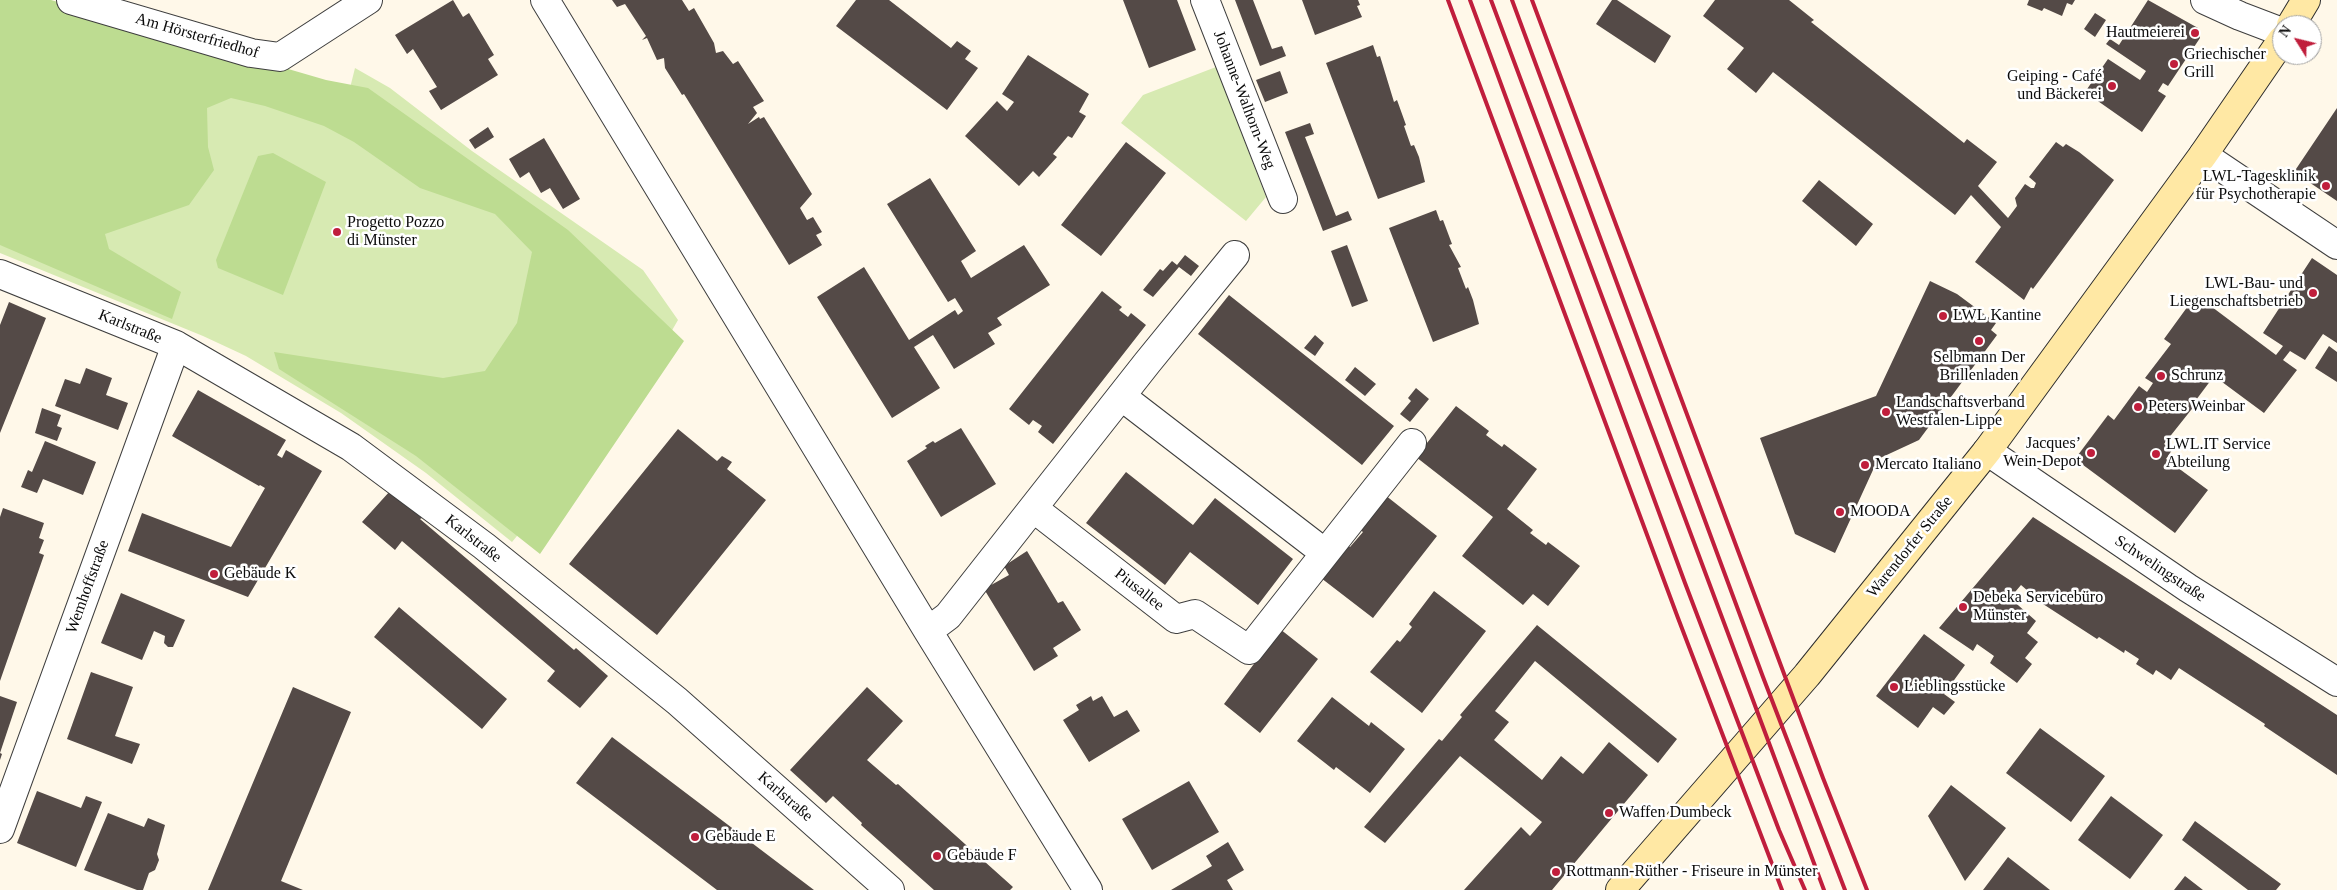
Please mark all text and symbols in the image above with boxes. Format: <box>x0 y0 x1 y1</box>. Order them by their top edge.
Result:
street label: Am Hörsterfriedhof <box>133 9 261 63</box>
north arrow <box>2272 15 2322 65</box>
place label: Hautmeierei <box>2106 23 2185 43</box>
text: N <box>2276 23 2294 40</box>
marker: Hautmeierei <box>2189 27 2201 39</box>
street label: Johanne-Walhorn-Weg <box>1209 28 1279 172</box>
place label: Griechischer Grill <box>2184 45 2266 83</box>
marker: Griechischer Grill <box>2168 58 2180 70</box>
place label: Geiping - Café und Bäckerei <box>2007 67 2102 105</box>
marker: Geiping - Café und Bäckerei <box>2106 80 2118 92</box>
place label: LWL-Tagesklinik für Psychotherapie <box>2196 167 2316 205</box>
marker: LWL-Tagesklinik für Psychotherapie <box>2320 180 2332 192</box>
place label: Progetto Pozzo di Münster <box>347 213 444 251</box>
marker: Progetto Pozzo di Münster <box>331 226 343 238</box>
place label: LWL-Bau- und Liegenschaftsbetrieb <box>2170 274 2303 312</box>
marker: LWL-Bau- und Liegenschaftsbetrieb <box>2307 287 2319 299</box>
street label: Karlstraße <box>96 306 164 348</box>
place label: LWL Kantine <box>1953 306 2041 326</box>
marker: LWL Kantine <box>1937 310 1949 322</box>
marker: Selbmann Der Brillenladen <box>1973 335 1985 347</box>
place label: Selbmann Der Brillenladen <box>1933 348 2025 386</box>
place label: Schrunz <box>2171 366 2223 386</box>
marker: Schrunz <box>2155 370 2167 382</box>
place label: Landschaftsverband Westfalen-Lippe <box>1896 393 2025 431</box>
place label: Peters Weinbar <box>2148 397 2245 417</box>
marker: Peters Weinbar <box>2132 401 2144 413</box>
marker: Landschaftsverband Westfalen-Lippe <box>1880 406 1892 418</box>
place label: Jacques’ Wein-Depot <box>2003 434 2081 472</box>
place label: LWL.IT Service Abteilung <box>2166 435 2271 473</box>
marker: Jacques’ Wein-Depot <box>2085 447 2097 459</box>
marker: LWL.IT Service Abteilung <box>2150 448 2162 460</box>
place label: Mercato Italiano <box>1875 455 1981 475</box>
marker: Mercato Italiano <box>1859 459 1871 471</box>
street label: Warendorfer Straße <box>1863 492 1957 602</box>
place label: MOODA <box>1850 502 1910 522</box>
marker: MOODA <box>1834 506 1846 518</box>
street label: Karlstraße <box>441 511 505 567</box>
street label: Schwelingstraße <box>2111 531 2209 607</box>
street label: Wemhoffstraße <box>62 538 114 636</box>
place label: Gebäude K <box>224 564 296 584</box>
street label: Piusallee <box>1110 565 1168 615</box>
marker: Gebäude K <box>208 568 220 580</box>
place label: Debeka Servicebüro Münster <box>1973 588 2103 626</box>
marker: Debeka Servicebüro Münster <box>1957 601 1969 613</box>
place label: Lieblingsstücke <box>1904 677 2005 697</box>
marker: Lieblingsstücke <box>1888 681 1900 693</box>
street label: Karlstraße <box>754 768 816 826</box>
place label: Waffen Dumbeck <box>1619 803 1732 823</box>
marker: Waffen Dumbeck <box>1603 807 1615 819</box>
place label: Gebäude E <box>705 827 776 847</box>
marker: Gebäude E <box>689 831 701 843</box>
place label: Gebäude F <box>947 846 1017 866</box>
marker: Gebäude F <box>931 850 943 862</box>
place label: Rottmann-Rüther - Friseure in Münster <box>1566 862 1818 882</box>
marker: Rottmann-Rüther - Friseure in Münster <box>1550 866 1562 878</box>

